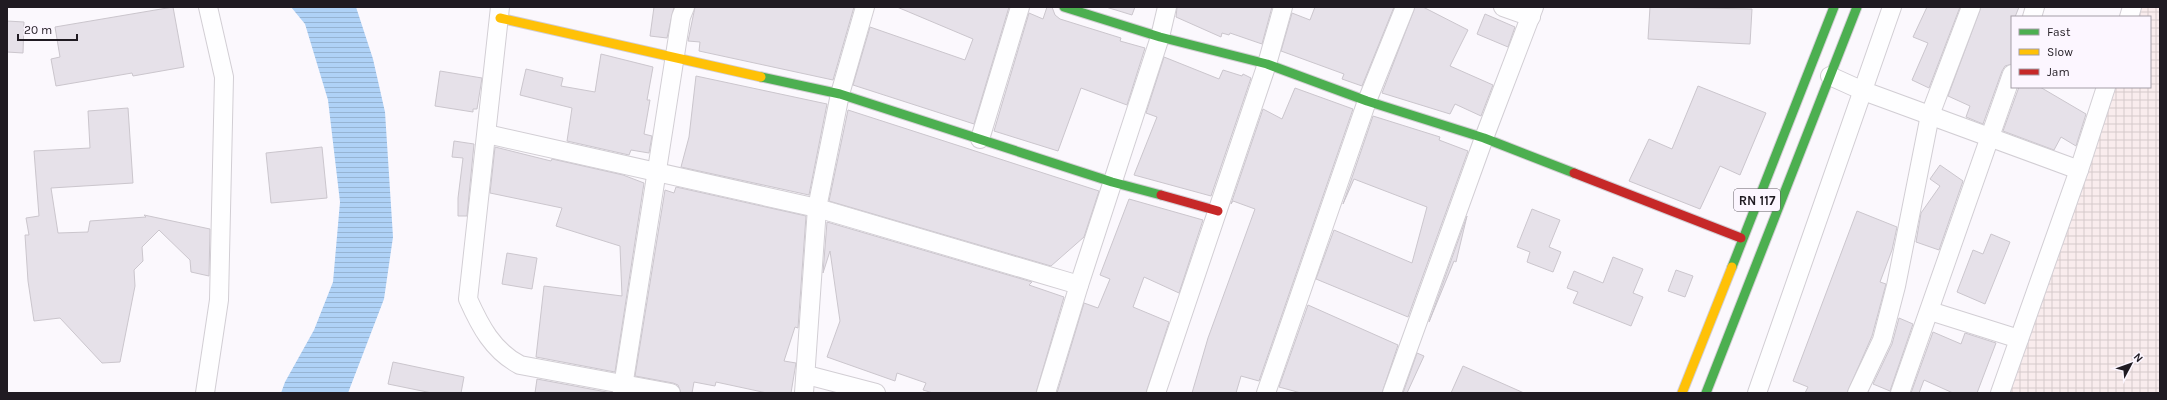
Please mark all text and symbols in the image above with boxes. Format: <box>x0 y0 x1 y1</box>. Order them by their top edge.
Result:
scale bar <box>18 16 77 42</box>
legend <box>2011 16 2151 88</box>
text: 20 m <box>24 23 52 37</box>
text: Fast <box>2047 25 2071 39</box>
text: Slow <box>2047 45 2073 59</box>
text: Jam <box>2047 65 2070 79</box>
road number: RN 117 <box>1734 189 1780 211</box>
north arrow <box>2111 344 2151 384</box>
text: N <box>2131 351 2146 365</box>

